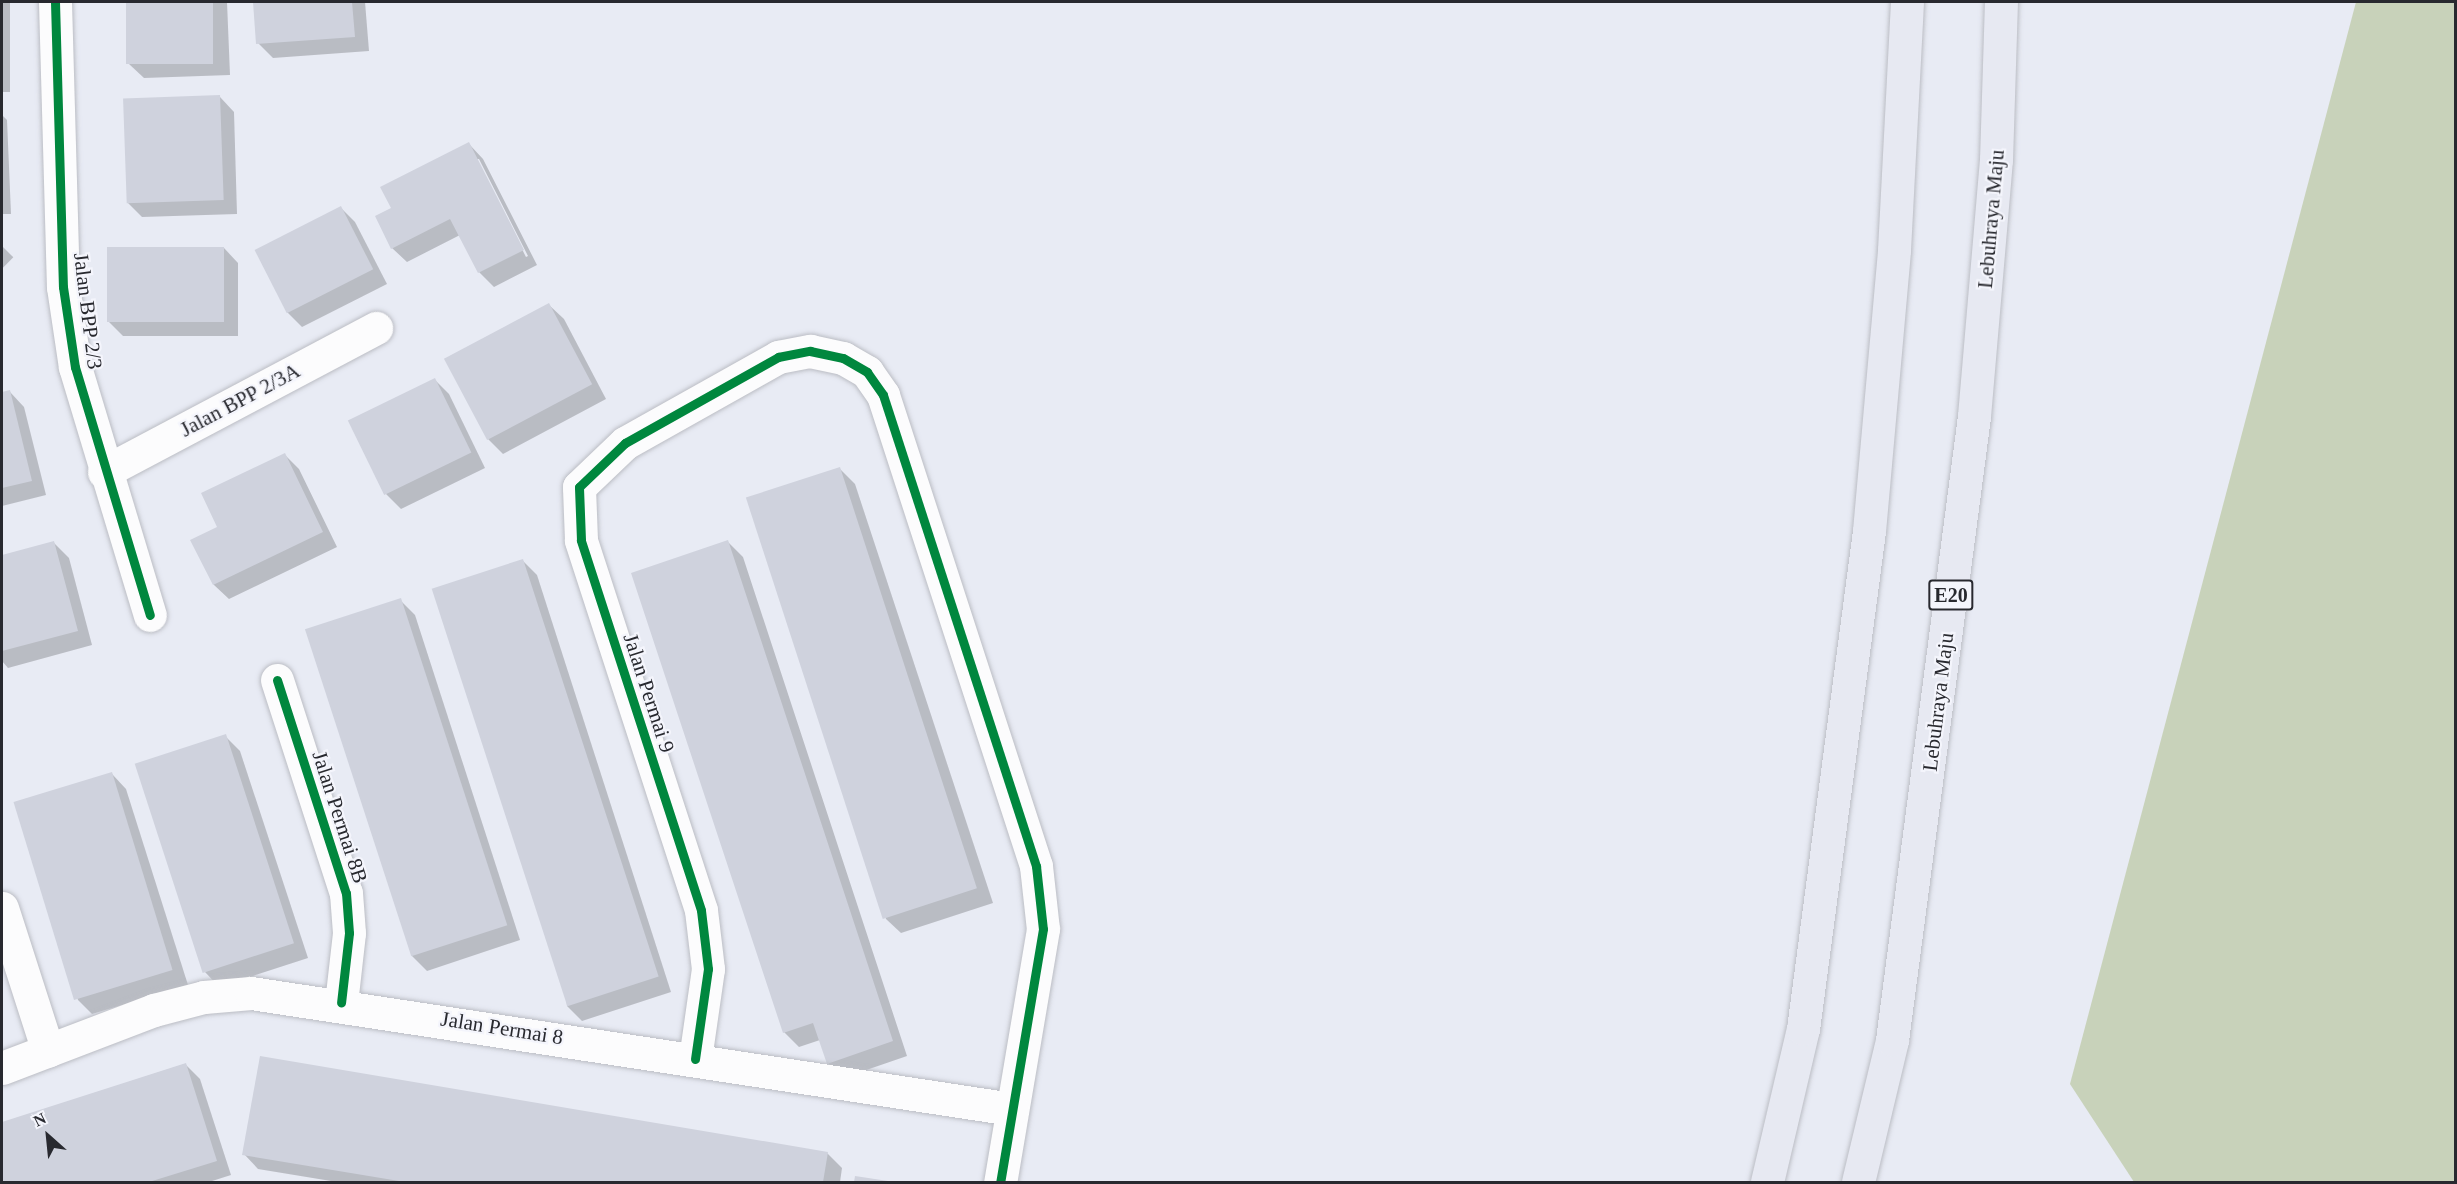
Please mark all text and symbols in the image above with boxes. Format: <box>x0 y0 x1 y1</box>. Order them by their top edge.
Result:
street label: Lebuhraya Maju <box>1972 148 2010 290</box>
street label: Jalan BPP 2/3 <box>68 251 108 371</box>
street label: Jalan BPP 2/3A <box>175 358 305 442</box>
road number: E20 <box>1927 578 1975 612</box>
street label: Jalan Permai 9 <box>618 630 680 756</box>
street label: Lebuhraya Maju <box>1917 631 1959 773</box>
street label: Jalan Permai 8B <box>307 748 373 886</box>
street label: Jalan Permai 8 <box>439 1006 565 1050</box>
north arrow <box>18 1106 78 1166</box>
text: N <box>31 1109 49 1130</box>

